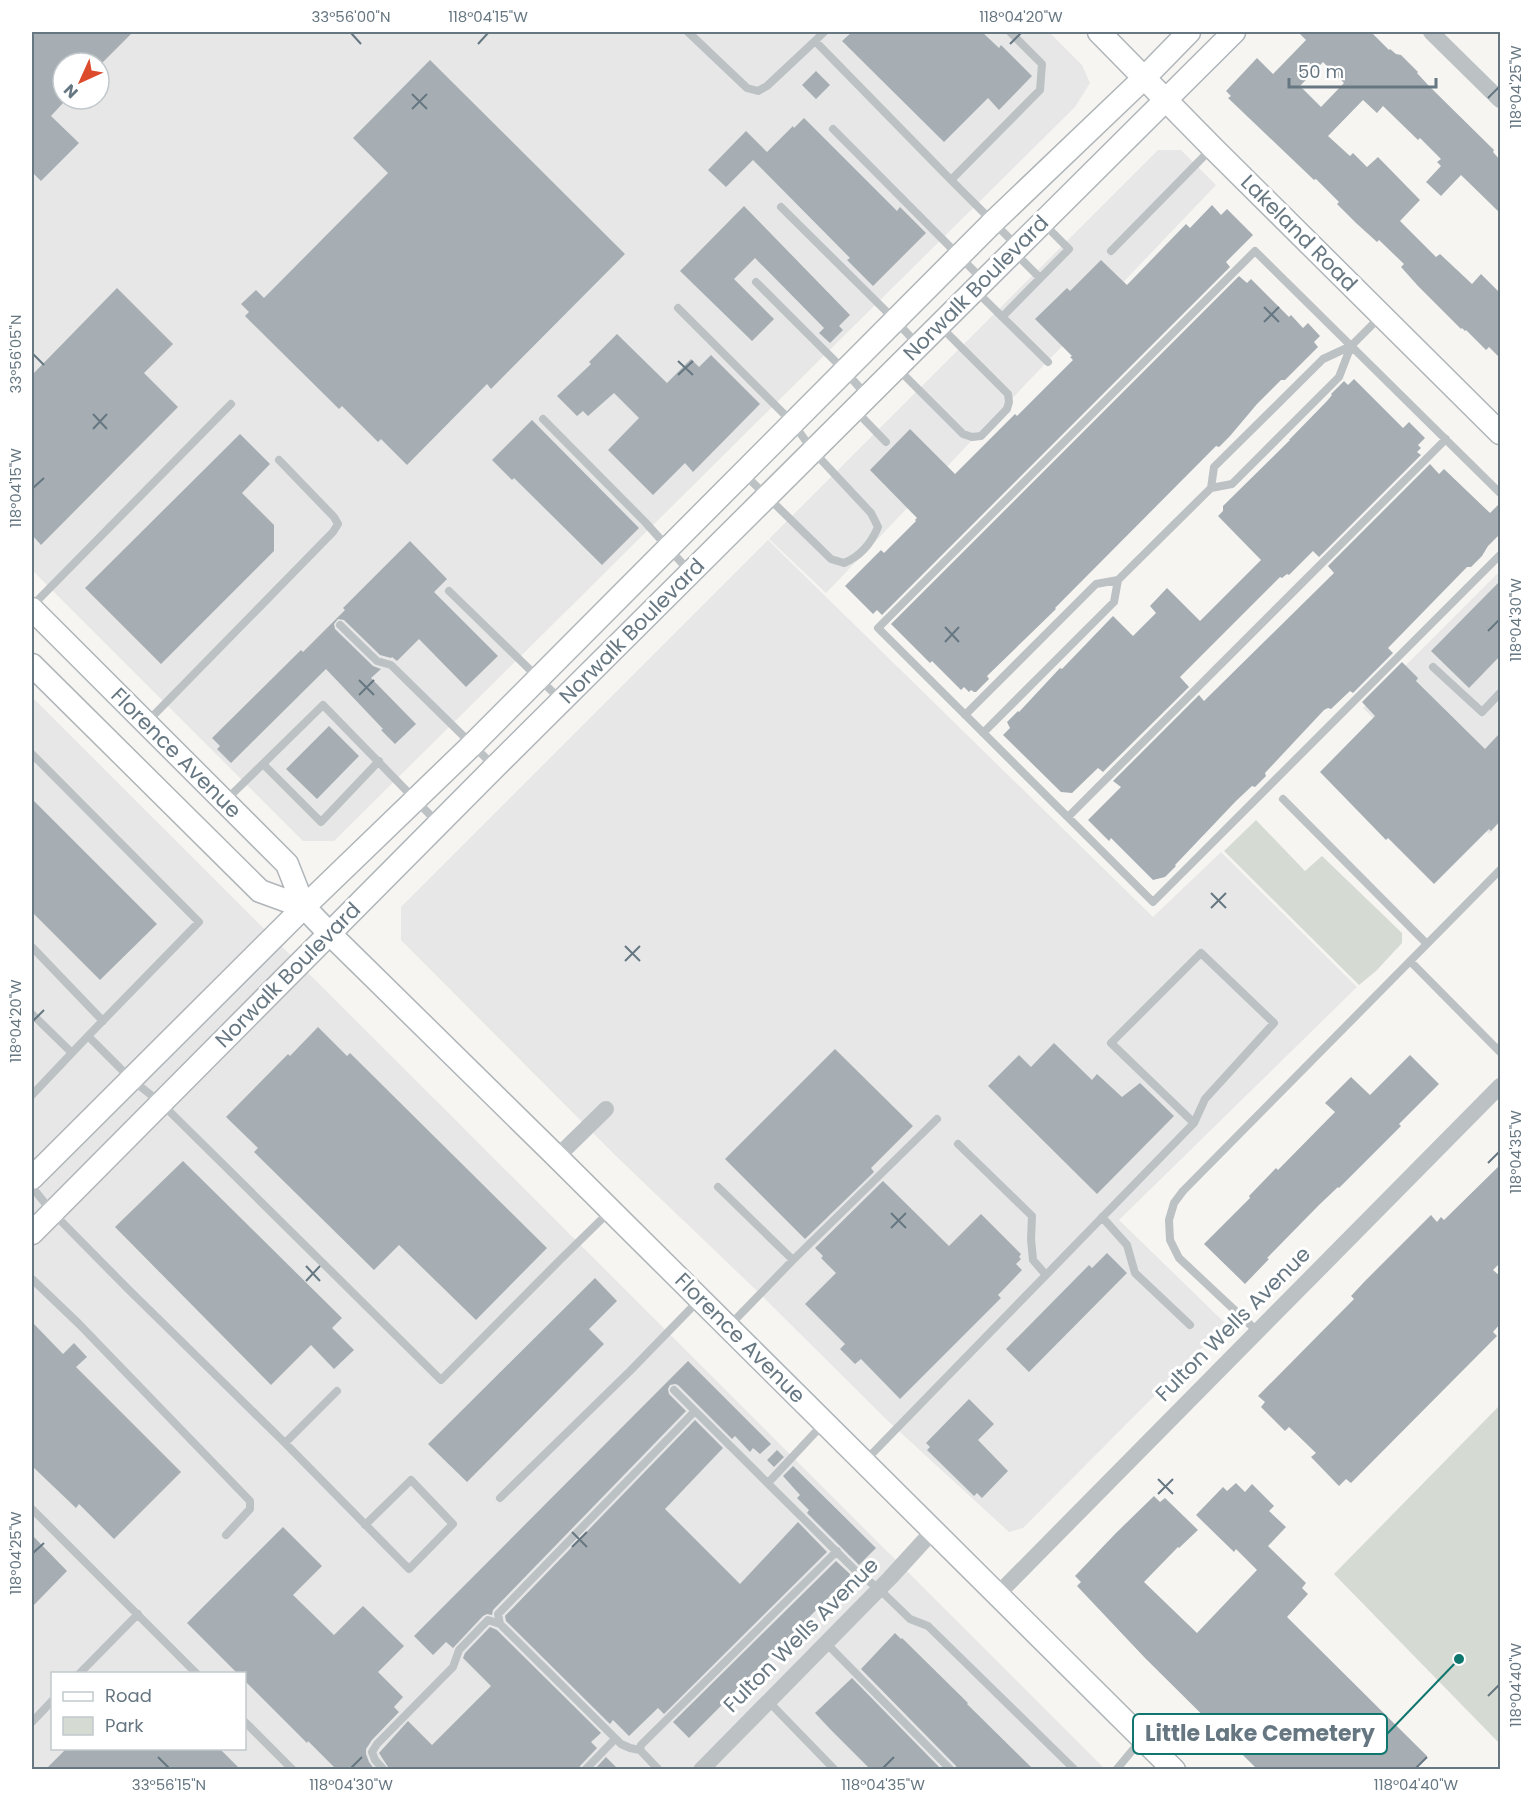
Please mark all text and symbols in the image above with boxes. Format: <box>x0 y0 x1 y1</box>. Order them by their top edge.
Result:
text: 33°56'00"N <box>312 6 390 27</box>
text: 118°04'15"W <box>448 6 528 27</box>
text: 118°04'20"W <box>979 6 1063 27</box>
text: 118°04'25"W <box>1505 45 1526 129</box>
north arrow <box>51 51 111 111</box>
scale bar <box>1289 51 1436 89</box>
text: 50 m <box>1298 59 1344 84</box>
text: N <box>58 79 83 104</box>
street label: Lakeland Road <box>1235 168 1364 297</box>
street label: Norwalk Boulevard <box>896 208 1055 367</box>
text: 33°56'05"N <box>5 315 26 393</box>
text: 118°04'15"W <box>5 448 26 528</box>
street label: Norwalk Boulevard <box>552 551 711 710</box>
text: 118°04'30"W <box>1505 578 1526 662</box>
street label: Florence Avenue <box>105 681 248 824</box>
street label: Norwalk Boulevard <box>208 895 367 1054</box>
text: 118°04'20"W <box>5 979 26 1063</box>
text: 118°04'35"W <box>1505 1110 1526 1194</box>
street label: Fulton Wells Avenue <box>1149 1240 1317 1408</box>
street label: Florence Avenue <box>669 1266 812 1409</box>
text: 118°04'25"W <box>5 1511 26 1595</box>
street label: Fulton Wells Avenue <box>717 1551 885 1719</box>
text: 118°04'40"W <box>1505 1642 1526 1727</box>
legend <box>51 1672 246 1750</box>
text: Road <box>105 1683 152 1708</box>
text: Park <box>105 1713 144 1738</box>
callout: Little Lake Cemetery <box>1133 1714 1387 1754</box>
text: Little Lake Cemetery <box>1145 1718 1375 1749</box>
text: 33°56'15"N <box>132 1774 206 1795</box>
text: 118°04'30"W <box>309 1774 393 1795</box>
text: 118°04'35"W <box>841 1774 925 1795</box>
text: 118°04'40"W <box>1374 1774 1459 1795</box>

